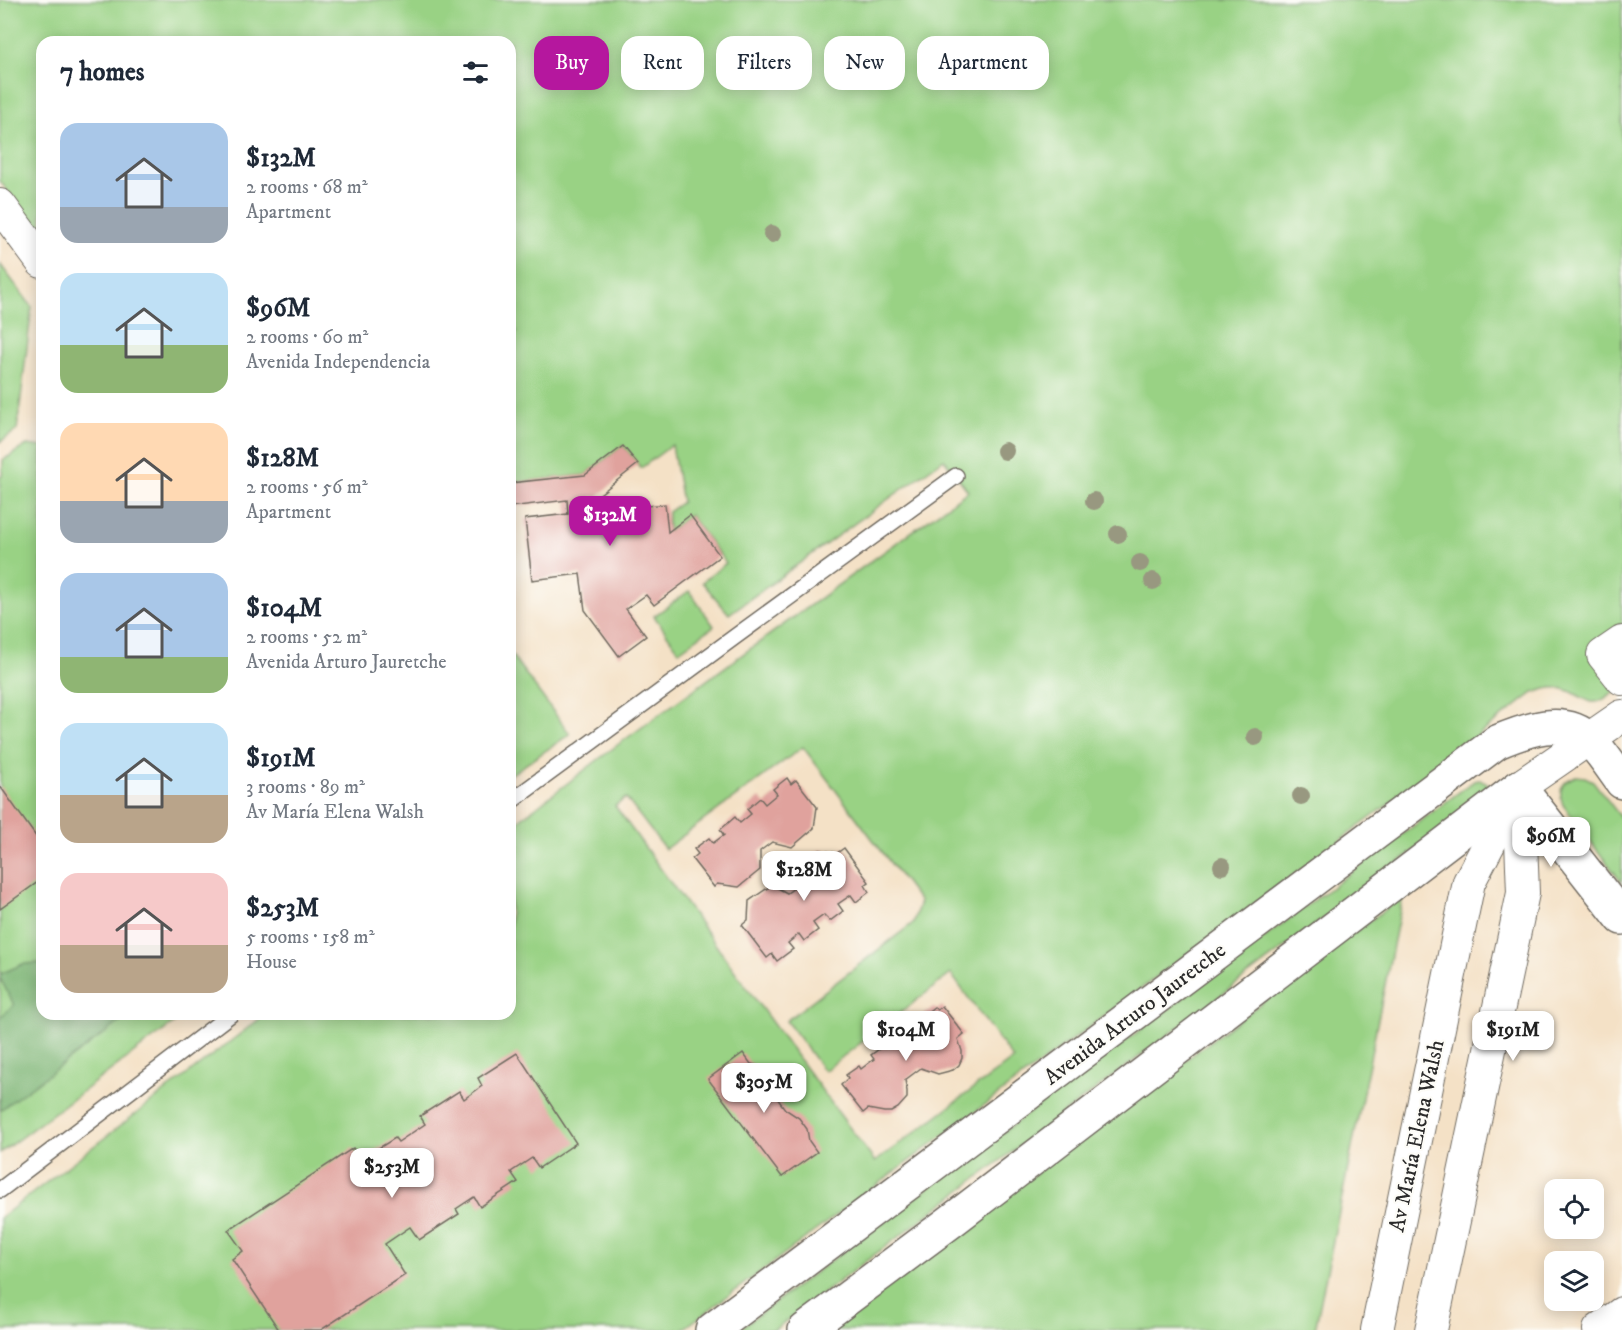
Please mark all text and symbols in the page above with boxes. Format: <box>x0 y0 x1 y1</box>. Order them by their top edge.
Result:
chip: Buy <box>534 36 609 90</box>
chip: Rent <box>621 36 704 90</box>
chip: Filters <box>716 36 812 90</box>
chip: New <box>824 36 905 90</box>
chip: Apartment <box>917 36 1049 90</box>
text: 7 homes <box>60 56 144 89</box>
icon: filters <box>459 56 492 89</box>
text: $132M <box>246 142 316 175</box>
icon: home <box>108 147 180 219</box>
text: 2 rooms · 68 m² <box>246 175 368 200</box>
text: Apartment <box>246 200 331 225</box>
text: $96M <box>246 292 310 325</box>
icon: home <box>108 297 180 369</box>
text: 2 rooms · 60 m² <box>246 325 368 350</box>
text: Avenida Independencia <box>246 350 430 375</box>
text: $128M <box>246 442 319 475</box>
icon: home <box>108 447 180 519</box>
text: 2 rooms · 56 m² <box>246 475 368 500</box>
pin: $132M <box>568 496 652 547</box>
text: Apartment <box>246 500 331 525</box>
text: $132M <box>583 503 637 528</box>
text: $104M <box>246 592 322 625</box>
icon: home <box>108 597 180 669</box>
text: 2 rooms · 52 m² <box>246 625 367 650</box>
text: Avenida Arturo Jauretche <box>246 650 447 675</box>
text: $191M <box>246 742 316 775</box>
icon: home <box>108 747 180 819</box>
text: 3 rooms · 89 m² <box>246 775 365 800</box>
text: Av María Elena Walsh <box>246 800 424 825</box>
pin: $96M <box>1515 817 1587 868</box>
text: $96M <box>1526 824 1576 849</box>
pin: $128M <box>762 851 846 902</box>
text: $128M <box>776 858 832 883</box>
text: $253M <box>246 892 319 925</box>
icon: home <box>108 897 180 969</box>
text: 5 rooms · 158 m² <box>246 925 375 950</box>
street label: Avenida Arturo Jauretche <box>1039 937 1231 1091</box>
text: House <box>246 950 297 975</box>
pin: $104M <box>864 1011 948 1062</box>
pin: $191M <box>1471 1011 1555 1062</box>
text: $104M <box>877 1018 935 1043</box>
text: $191M <box>1486 1018 1540 1043</box>
street label: Av María Elena Walsh <box>1383 1037 1451 1235</box>
pin: $305M <box>722 1063 806 1114</box>
text: $305M <box>735 1070 793 1095</box>
pin: $253M <box>350 1148 434 1199</box>
text: $253M <box>364 1155 420 1180</box>
map controls <box>1544 1179 1604 1311</box>
button: locate <box>1544 1179 1604 1239</box>
button: layers <box>1544 1251 1604 1311</box>

